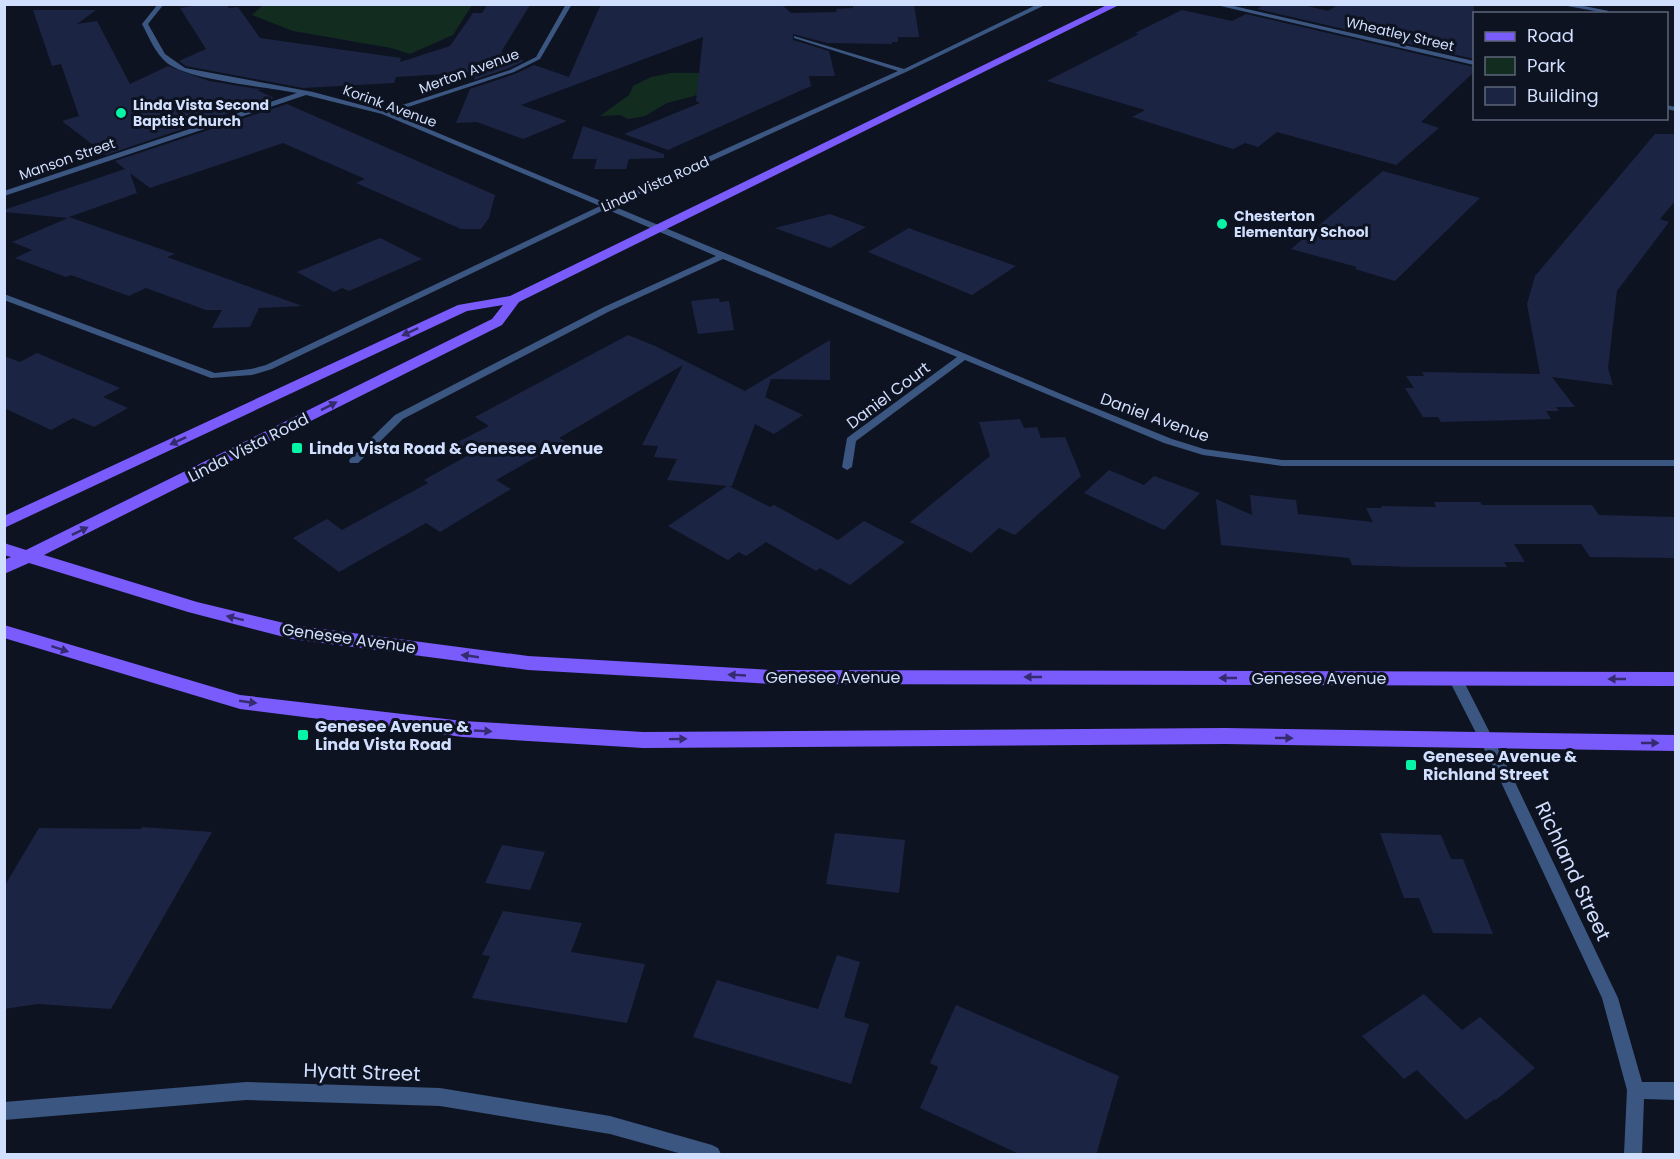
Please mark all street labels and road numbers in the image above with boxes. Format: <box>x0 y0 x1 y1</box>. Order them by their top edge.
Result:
street label: Wheatley Street <box>1344 12 1456 56</box>
street label: Merton Avenue <box>416 43 522 98</box>
street label: Korink Avenue <box>340 80 440 132</box>
street label: Manson Street <box>16 133 118 185</box>
street label: Linda Vista Road <box>598 151 712 217</box>
street label: Daniel Court <box>842 356 935 434</box>
street label: Daniel Avenue <box>1097 387 1213 448</box>
street label: Linda Vista Road <box>184 407 313 488</box>
street label: Genesee Avenue <box>280 618 417 659</box>
street label: Genesee Avenue <box>765 666 901 689</box>
street label: Genesee Avenue <box>1251 667 1387 690</box>
street label: Richland Street <box>1528 797 1618 945</box>
street label: Hyatt Street <box>303 1056 421 1088</box>

